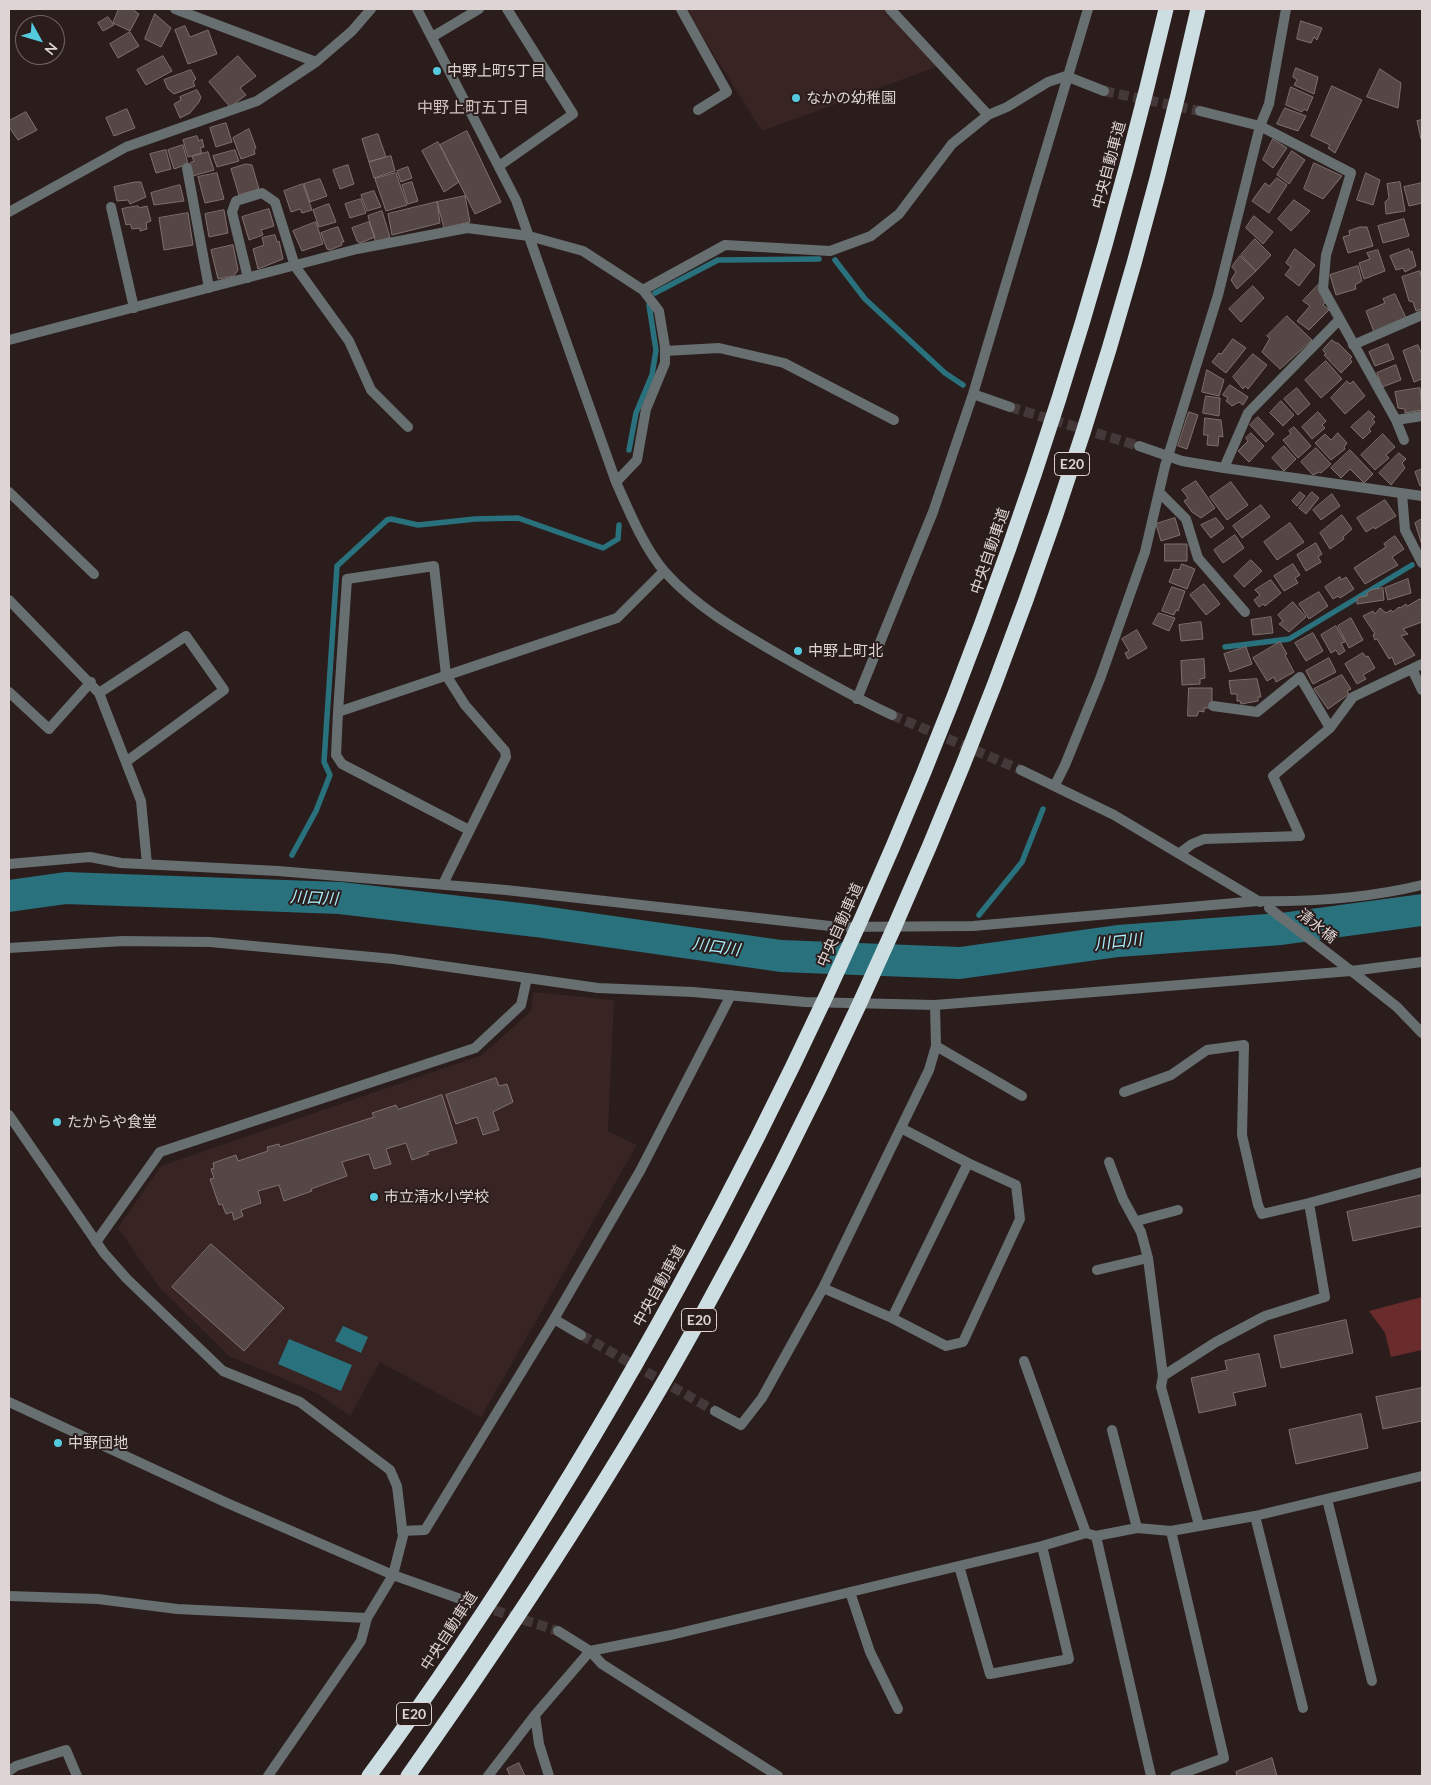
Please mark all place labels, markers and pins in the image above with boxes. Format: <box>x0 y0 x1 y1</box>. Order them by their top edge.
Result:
place label: 中野上町5丁目 <box>447 62 546 80</box>
marker: 中野上町5丁目 <box>431 65 443 77</box>
place label: なかの幼稚園 <box>806 89 896 107</box>
marker: なかの幼稚園 <box>790 92 802 104</box>
place label: 中野上町北 <box>808 642 883 660</box>
marker: 中野上町北 <box>792 645 804 657</box>
place label: たからや食堂 <box>67 1113 157 1131</box>
marker: たからや食堂 <box>51 1116 63 1128</box>
place label: 市立清水小学校 <box>384 1188 489 1206</box>
marker: 市立清水小学校 <box>368 1191 380 1203</box>
place label: 中野団地 <box>68 1434 128 1452</box>
marker: 中野団地 <box>52 1437 64 1449</box>

